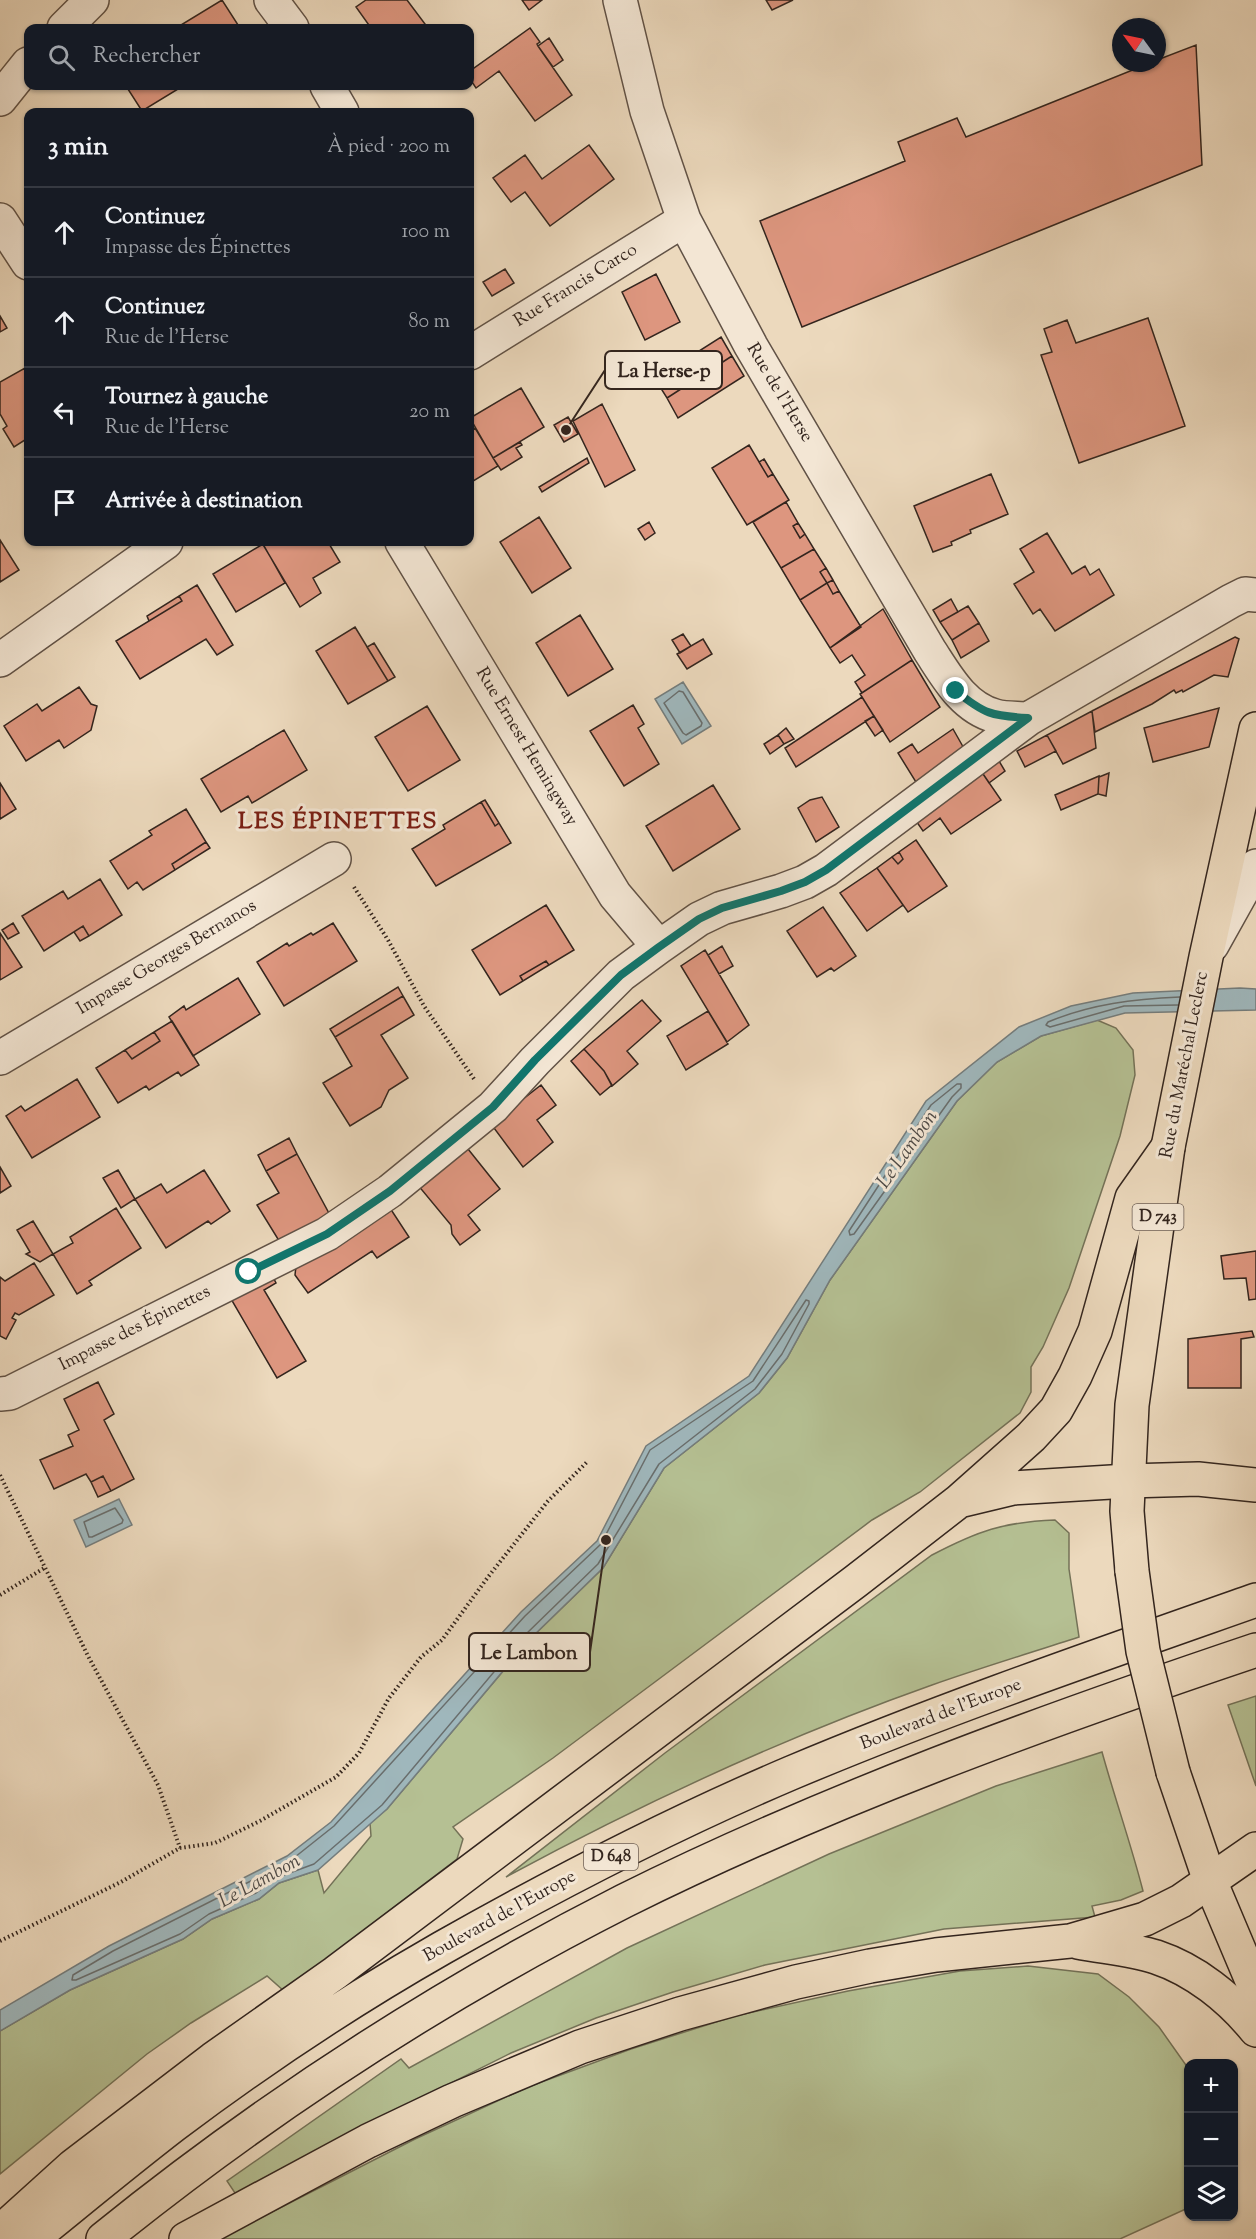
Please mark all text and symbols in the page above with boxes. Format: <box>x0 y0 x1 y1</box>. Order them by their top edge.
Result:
north arrow <box>1112 18 1166 72</box>
search box <box>24 24 474 90</box>
icon: search <box>45 41 78 74</box>
text: Rechercher <box>93 41 200 73</box>
text: 3 min <box>48 129 108 166</box>
text: À pied · 200 m <box>327 133 450 162</box>
text: Continuez <box>105 202 205 234</box>
icon: ahead <box>48 216 81 249</box>
text: 100 m <box>401 218 450 247</box>
text: Impasse des Épinettes <box>105 234 291 263</box>
street label: Rue Francis Carco <box>509 237 643 334</box>
text: Continuez <box>105 292 205 324</box>
icon: ahead <box>48 306 81 339</box>
text: 80 m <box>409 308 450 337</box>
text: Rue de l'Herse <box>105 324 229 353</box>
street label: Rue de l'Herse <box>739 338 819 448</box>
callout: La Herse-p <box>605 351 722 389</box>
text: La Herse-p <box>617 358 711 387</box>
text: Tournez à gauche <box>105 382 268 414</box>
icon: left <box>48 396 81 429</box>
text: 20 m <box>409 398 450 427</box>
text: Rue de l'Herse <box>105 414 229 443</box>
icon: arrive <box>48 486 81 519</box>
text: Arrivée à destination <box>105 486 302 518</box>
street label: Rue Ernest Hemingway <box>468 663 584 831</box>
route end <box>942 677 968 703</box>
district label: LES ÉPINETTES <box>238 805 438 839</box>
street label: Impasse Georges Bernanos <box>72 894 262 1022</box>
street label: Rue du Maréchal Leclerc <box>1154 969 1216 1161</box>
water label: Le Lambon <box>870 1104 946 1195</box>
road number: D 743 <box>1132 1204 1184 1230</box>
route start <box>235 1258 261 1284</box>
street label: Impasse des Épinettes <box>55 1279 215 1379</box>
callout: Le Lambon <box>469 1633 590 1671</box>
text: Le Lambon <box>481 1640 578 1669</box>
street label: Boulevard de l'Europe <box>857 1672 1025 1758</box>
road number: D 648 <box>584 1844 638 1870</box>
water label: Le Lambon <box>214 1847 307 1917</box>
street label: Boulevard de l'Europe <box>419 1864 581 1970</box>
map controls <box>1184 2059 1238 2221</box>
button: + <box>1184 2059 1238 2113</box>
button: − <box>1184 2113 1238 2167</box>
button: layers <box>1184 2167 1238 2221</box>

